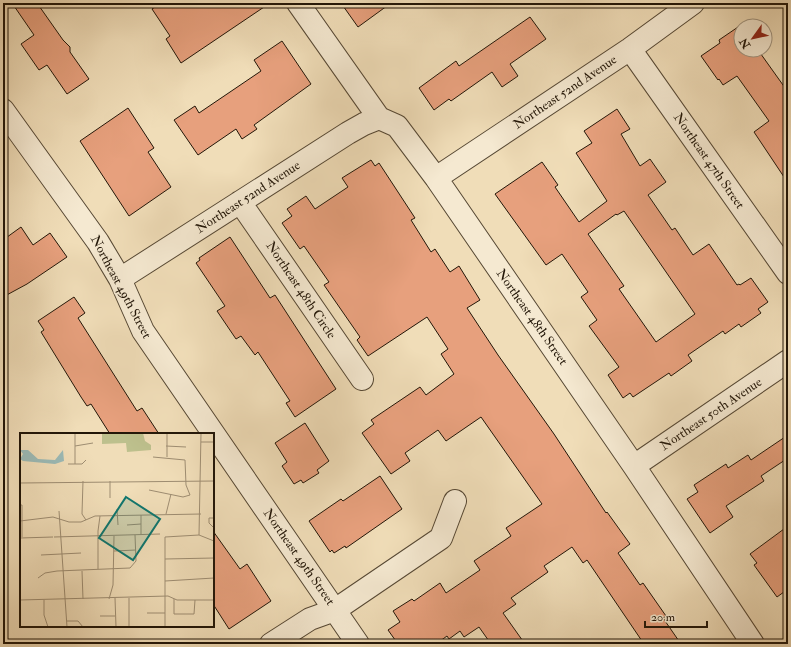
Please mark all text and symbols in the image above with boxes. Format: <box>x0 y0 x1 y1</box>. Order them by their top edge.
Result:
north arrow <box>733 18 773 58</box>
text: N <box>736 35 754 52</box>
street label: Northeast 52nd Avenue <box>510 51 620 133</box>
street label: Northeast 47th Street <box>670 110 748 212</box>
street label: Northeast 52nd Avenue <box>193 157 304 237</box>
street label: Northeast 49th Street <box>87 233 155 341</box>
street label: Northeast 48th Circle <box>262 238 340 342</box>
street label: Northeast 48th Street <box>493 266 571 368</box>
street label: Northeast 50th Avenue <box>657 374 765 454</box>
inset map <box>20 433 214 627</box>
street label: Northeast 49th Street <box>260 506 338 608</box>
scale bar <box>645 603 707 629</box>
text: 20 m <box>651 610 676 625</box>

